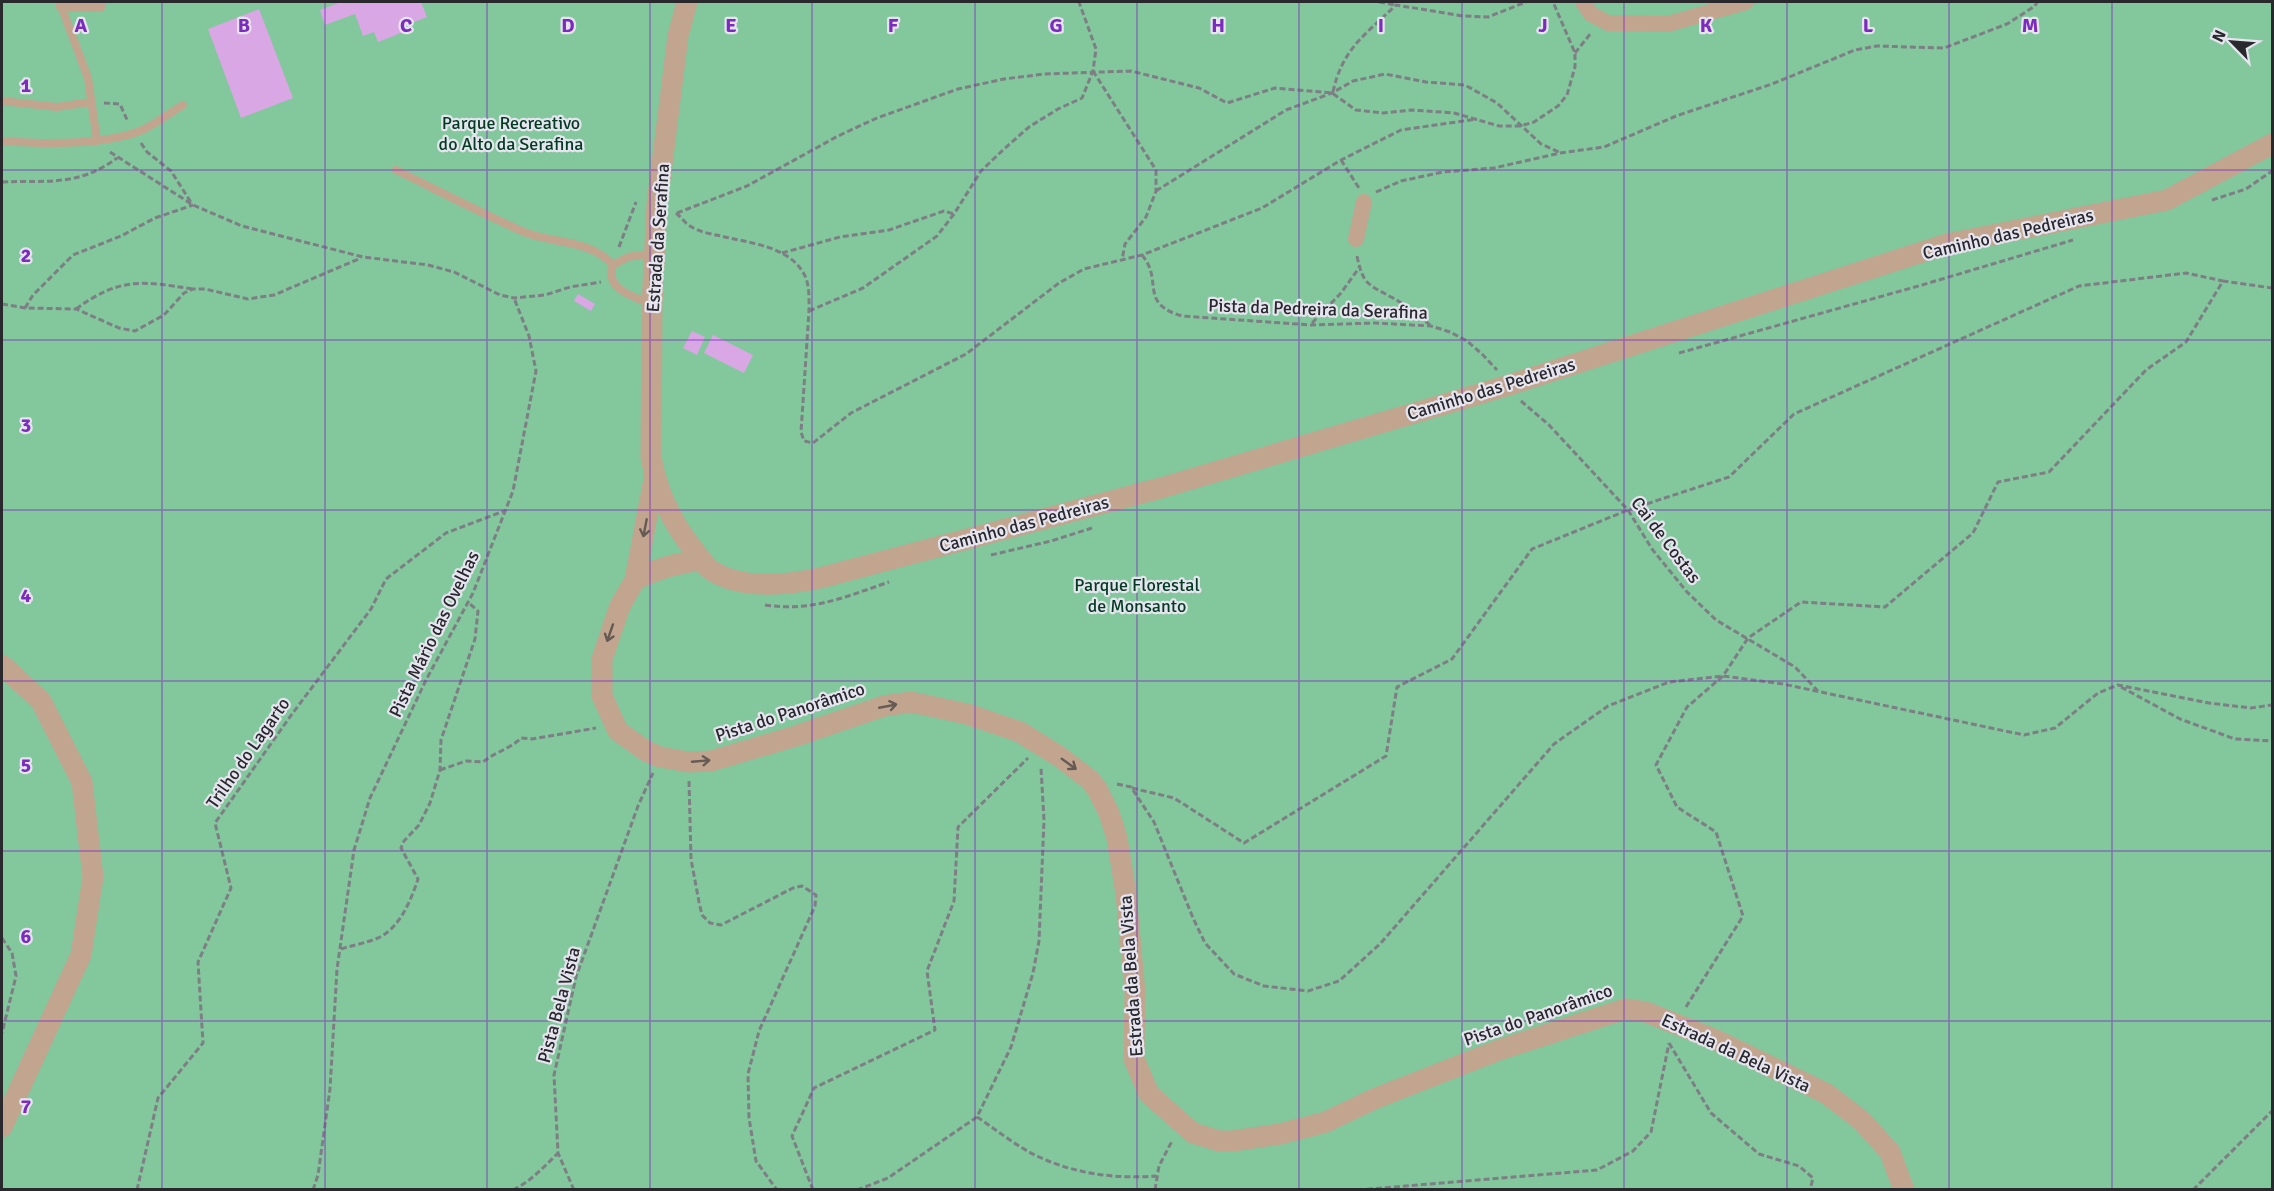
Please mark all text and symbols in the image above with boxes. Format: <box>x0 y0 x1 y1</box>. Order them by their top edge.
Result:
north arrow <box>2202 12 2262 72</box>
text: A <box>75 13 88 38</box>
text: B <box>238 13 250 38</box>
text: C <box>400 13 412 38</box>
text: D <box>561 13 575 38</box>
text: E <box>725 13 737 38</box>
text: F <box>888 13 899 38</box>
text: G <box>1049 13 1063 38</box>
text: H <box>1211 13 1225 38</box>
text: I <box>1378 13 1384 38</box>
text: J <box>1538 13 1548 38</box>
text: K <box>1700 13 1713 38</box>
text: L <box>1863 13 1874 38</box>
text: M <box>2022 13 2038 38</box>
text: N <box>2208 27 2231 45</box>
text: 1 <box>21 73 32 98</box>
park label: Parque Recreativo do Alto da Serafina <box>439 112 583 155</box>
street label: Estrada da Serafina <box>642 163 674 313</box>
street label: Caminho das Pedreiras <box>1921 204 2096 264</box>
text: 2 <box>21 243 31 268</box>
street label: Pista da Pedreira da Serafina <box>1208 294 1428 324</box>
street label: Caminho das Pedreiras <box>1404 353 1578 425</box>
text: 3 <box>21 413 31 438</box>
street label: Caminho das Pedreiras <box>937 491 1111 557</box>
street label: Cai de Costas <box>1626 492 1706 588</box>
one-way arrow <box>639 518 650 537</box>
street label: Pista Mário das Ovelhas <box>384 547 484 721</box>
park label: Parque Florestal de Monsanto <box>1074 574 1200 617</box>
text: 4 <box>21 583 32 608</box>
one-way arrow <box>604 623 615 642</box>
street label: Pista do Panorâmico <box>712 677 868 747</box>
street label: Trilho do Lagarto <box>202 693 294 813</box>
one-way arrow <box>878 700 897 711</box>
text: 5 <box>21 753 31 778</box>
one-way arrow <box>691 755 711 766</box>
one-way arrow <box>1060 758 1076 770</box>
street label: Estrada da Bela Vista <box>1114 894 1148 1058</box>
text: 6 <box>21 924 32 949</box>
street label: Pista Bela Vista <box>533 945 585 1065</box>
street label: Pista do Panorâmico <box>1461 979 1615 1051</box>
street label: Estrada da Bela Vista <box>1658 1009 1814 1097</box>
text: 7 <box>21 1094 32 1119</box>

